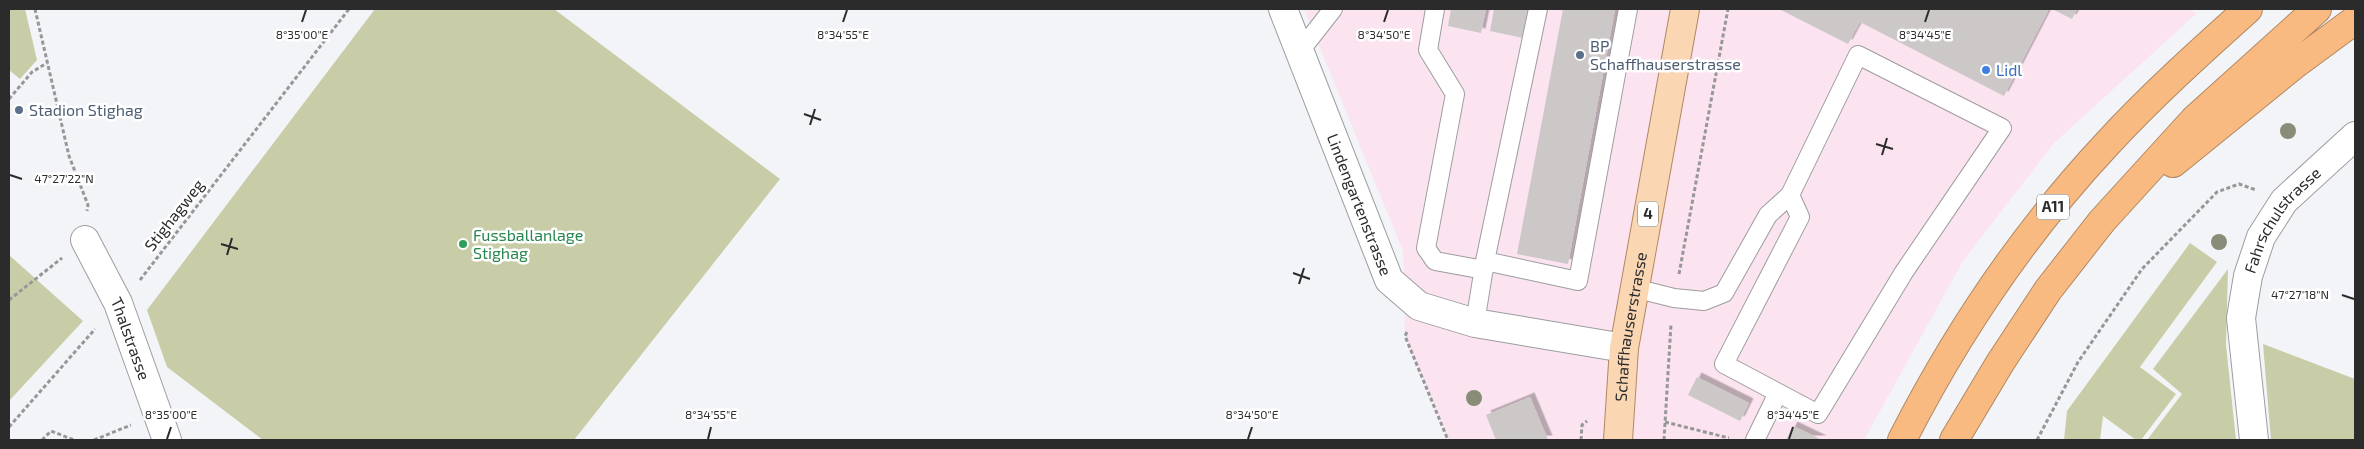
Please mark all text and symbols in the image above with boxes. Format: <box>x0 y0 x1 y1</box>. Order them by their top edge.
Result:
text: 8°35'00"E <box>276 27 329 41</box>
text: 8°34'55"E <box>817 27 869 41</box>
text: 8°34'50"E <box>1358 27 1411 41</box>
text: 8°34'45"E <box>1899 27 1952 41</box>
place label: BP Schaffhauserstrasse <box>1590 36 1741 73</box>
marker: BP Schaffhauserstrasse <box>1574 49 1586 61</box>
place label: Lidl <box>1996 60 2022 79</box>
marker: Lidl <box>1980 64 1992 76</box>
place label: Stadion Stighag <box>29 100 143 119</box>
marker: Stadion Stighag <box>13 104 25 116</box>
street label: Lindengartenstrasse <box>1324 131 1396 278</box>
street label: Fahrschulstrasse <box>2240 163 2324 275</box>
text: 47°27'22"N <box>34 171 94 185</box>
street label: Stighagweg <box>140 175 207 254</box>
road number: A11 <box>2037 194 2069 220</box>
road number: 4 <box>1638 202 1658 226</box>
place label: Fussballanlage Stighag <box>473 225 583 262</box>
marker: Fussballanlage Stighag <box>457 238 469 250</box>
street label: Schaffhauserstrasse <box>1611 250 1650 402</box>
text: 47°27'18"N <box>2271 287 2329 301</box>
street label: Thalstrasse <box>108 294 155 382</box>
text: 8°35'00"E <box>145 407 198 421</box>
text: 8°34'55"E <box>685 407 737 421</box>
text: 8°34'50"E <box>1226 407 1279 421</box>
text: 8°34'45"E <box>1767 407 1820 421</box>

